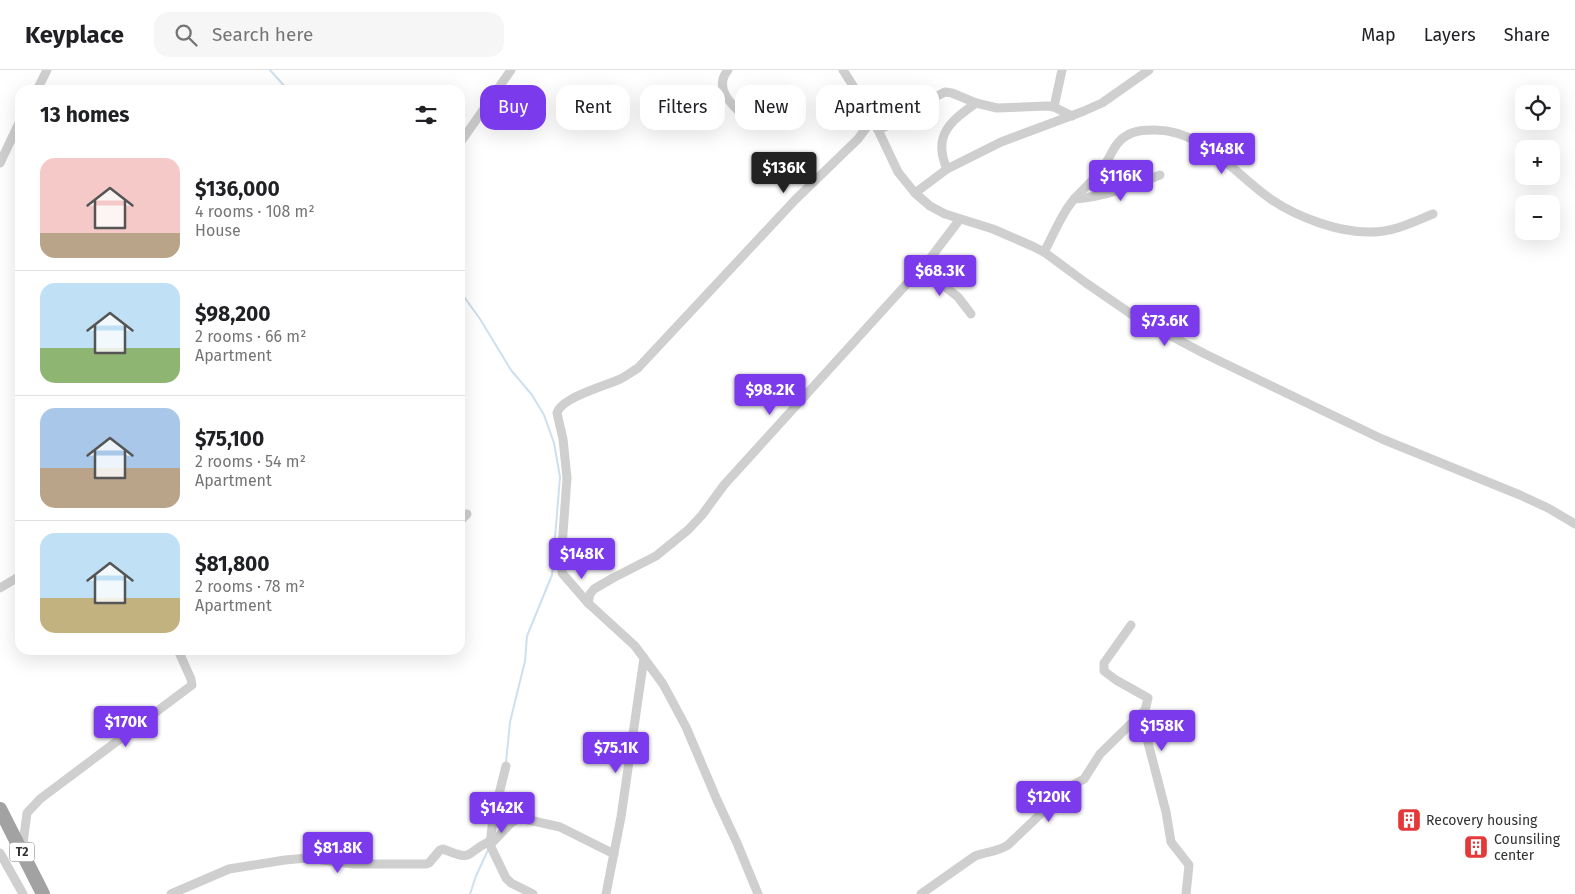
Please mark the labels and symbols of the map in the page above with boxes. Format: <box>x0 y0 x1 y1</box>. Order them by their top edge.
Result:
pin: $148K <box>1187 132 1257 175</box>
pin: $136K <box>749 152 819 194</box>
pin: $116K <box>1086 160 1156 202</box>
pin: $68.3K <box>899 254 981 297</box>
pin: $73.6K <box>1124 304 1206 347</box>
pin: $98.2K <box>729 374 811 416</box>
pin: $148K <box>547 538 617 580</box>
pin: $170K <box>91 706 161 748</box>
pin: $158K <box>1127 710 1197 752</box>
pin: $75.1K <box>575 732 657 774</box>
pin: $120K <box>1014 780 1084 823</box>
pin: $142K <box>467 792 537 834</box>
building icon: Recovery housing <box>1396 807 1422 833</box>
place label: Recovery housing <box>1426 812 1538 829</box>
place label: Counsiling center <box>1494 831 1561 864</box>
pin: $81.8K <box>297 832 379 874</box>
building icon: Counsiling center <box>1463 834 1489 860</box>
road number: T2 <box>10 842 34 862</box>

